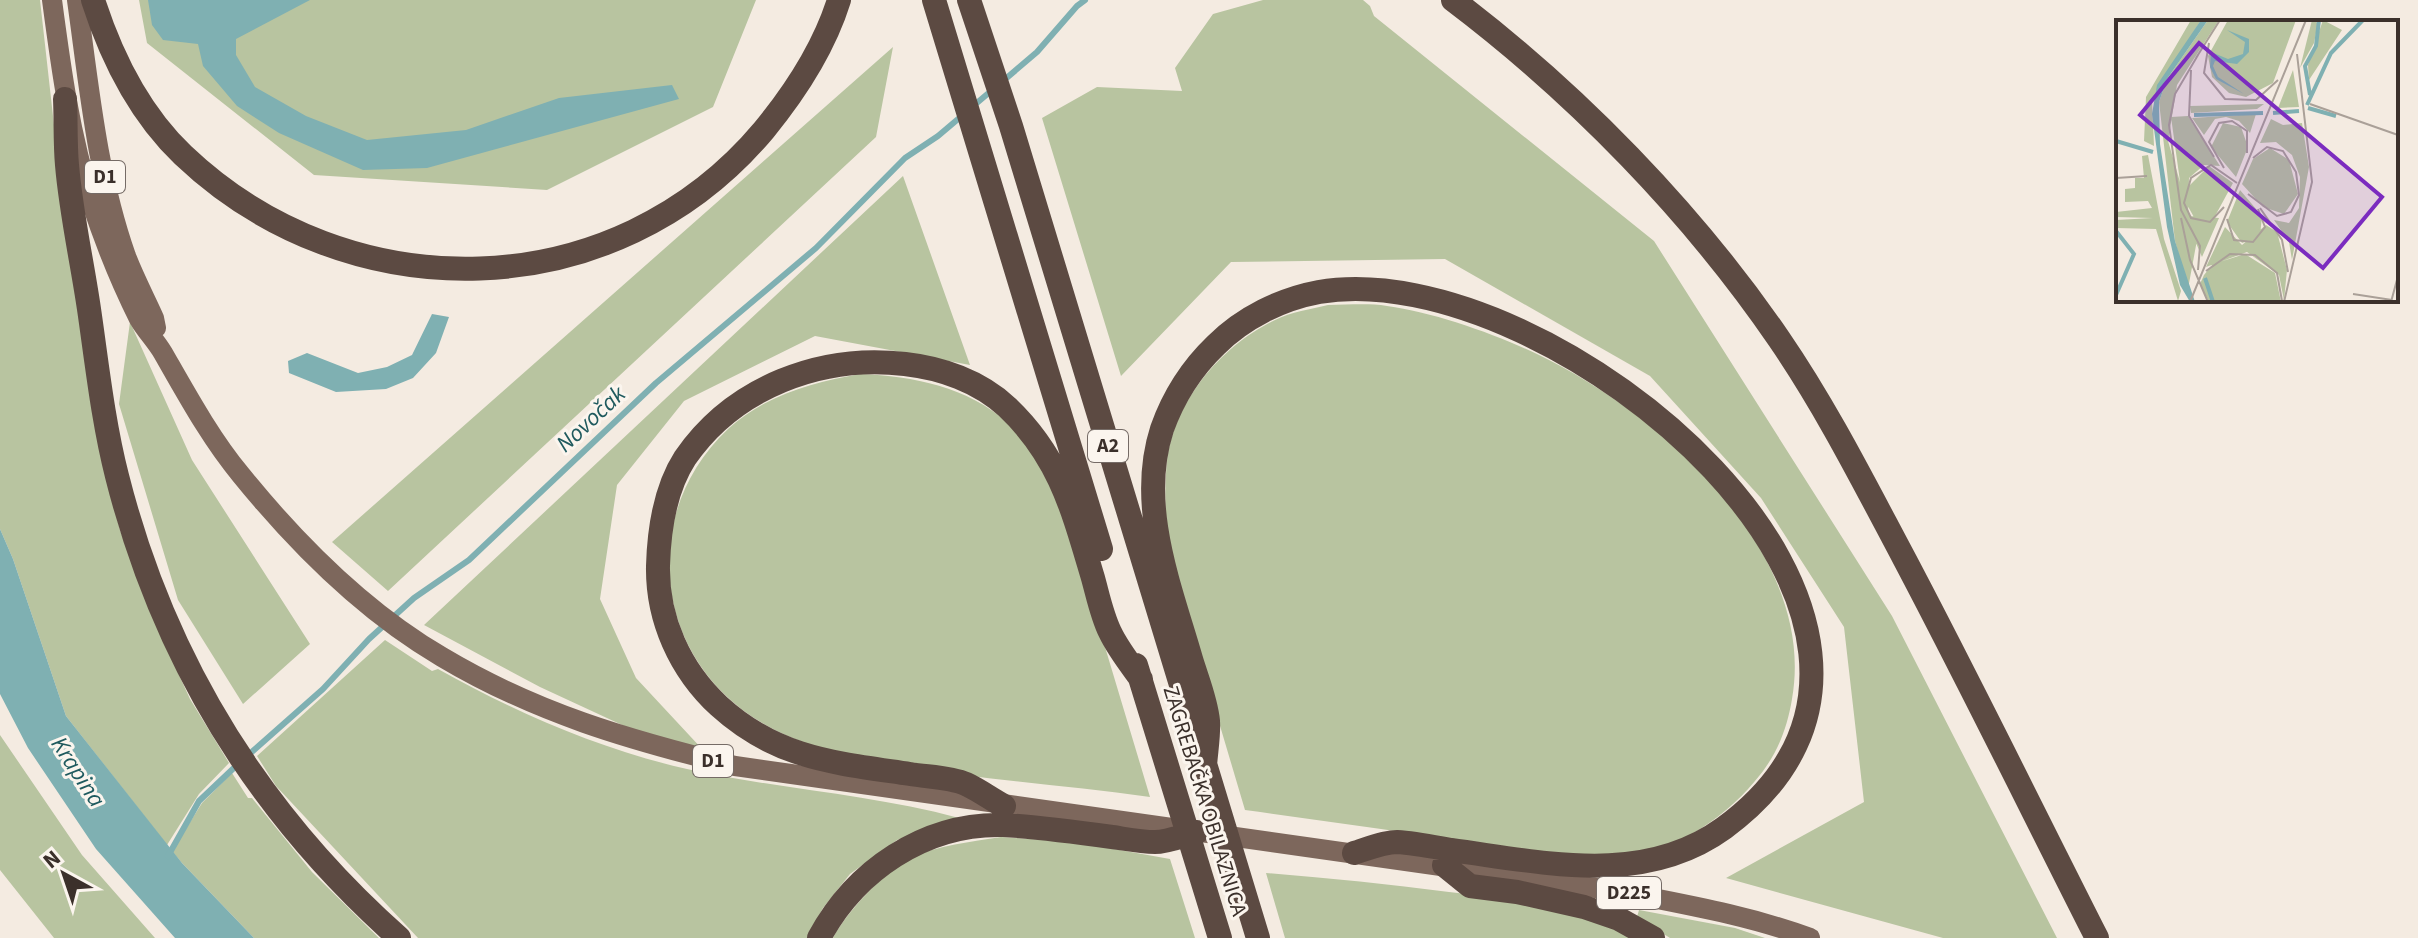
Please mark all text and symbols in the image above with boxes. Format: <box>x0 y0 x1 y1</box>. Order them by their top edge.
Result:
inset map <box>2116 20 2398 302</box>
road number: D1 <box>85 161 125 193</box>
water label: Novočak <box>548 377 634 461</box>
road number: A2 <box>1088 430 1128 462</box>
street label: ZAGREBAČKA OBILAZNICA <box>1155 682 1255 920</box>
water label: Krapina <box>42 730 114 814</box>
road number: D1 <box>693 745 733 777</box>
north arrow <box>24 834 104 914</box>
text: N <box>36 842 68 876</box>
road number: D225 <box>1597 877 1661 909</box>

